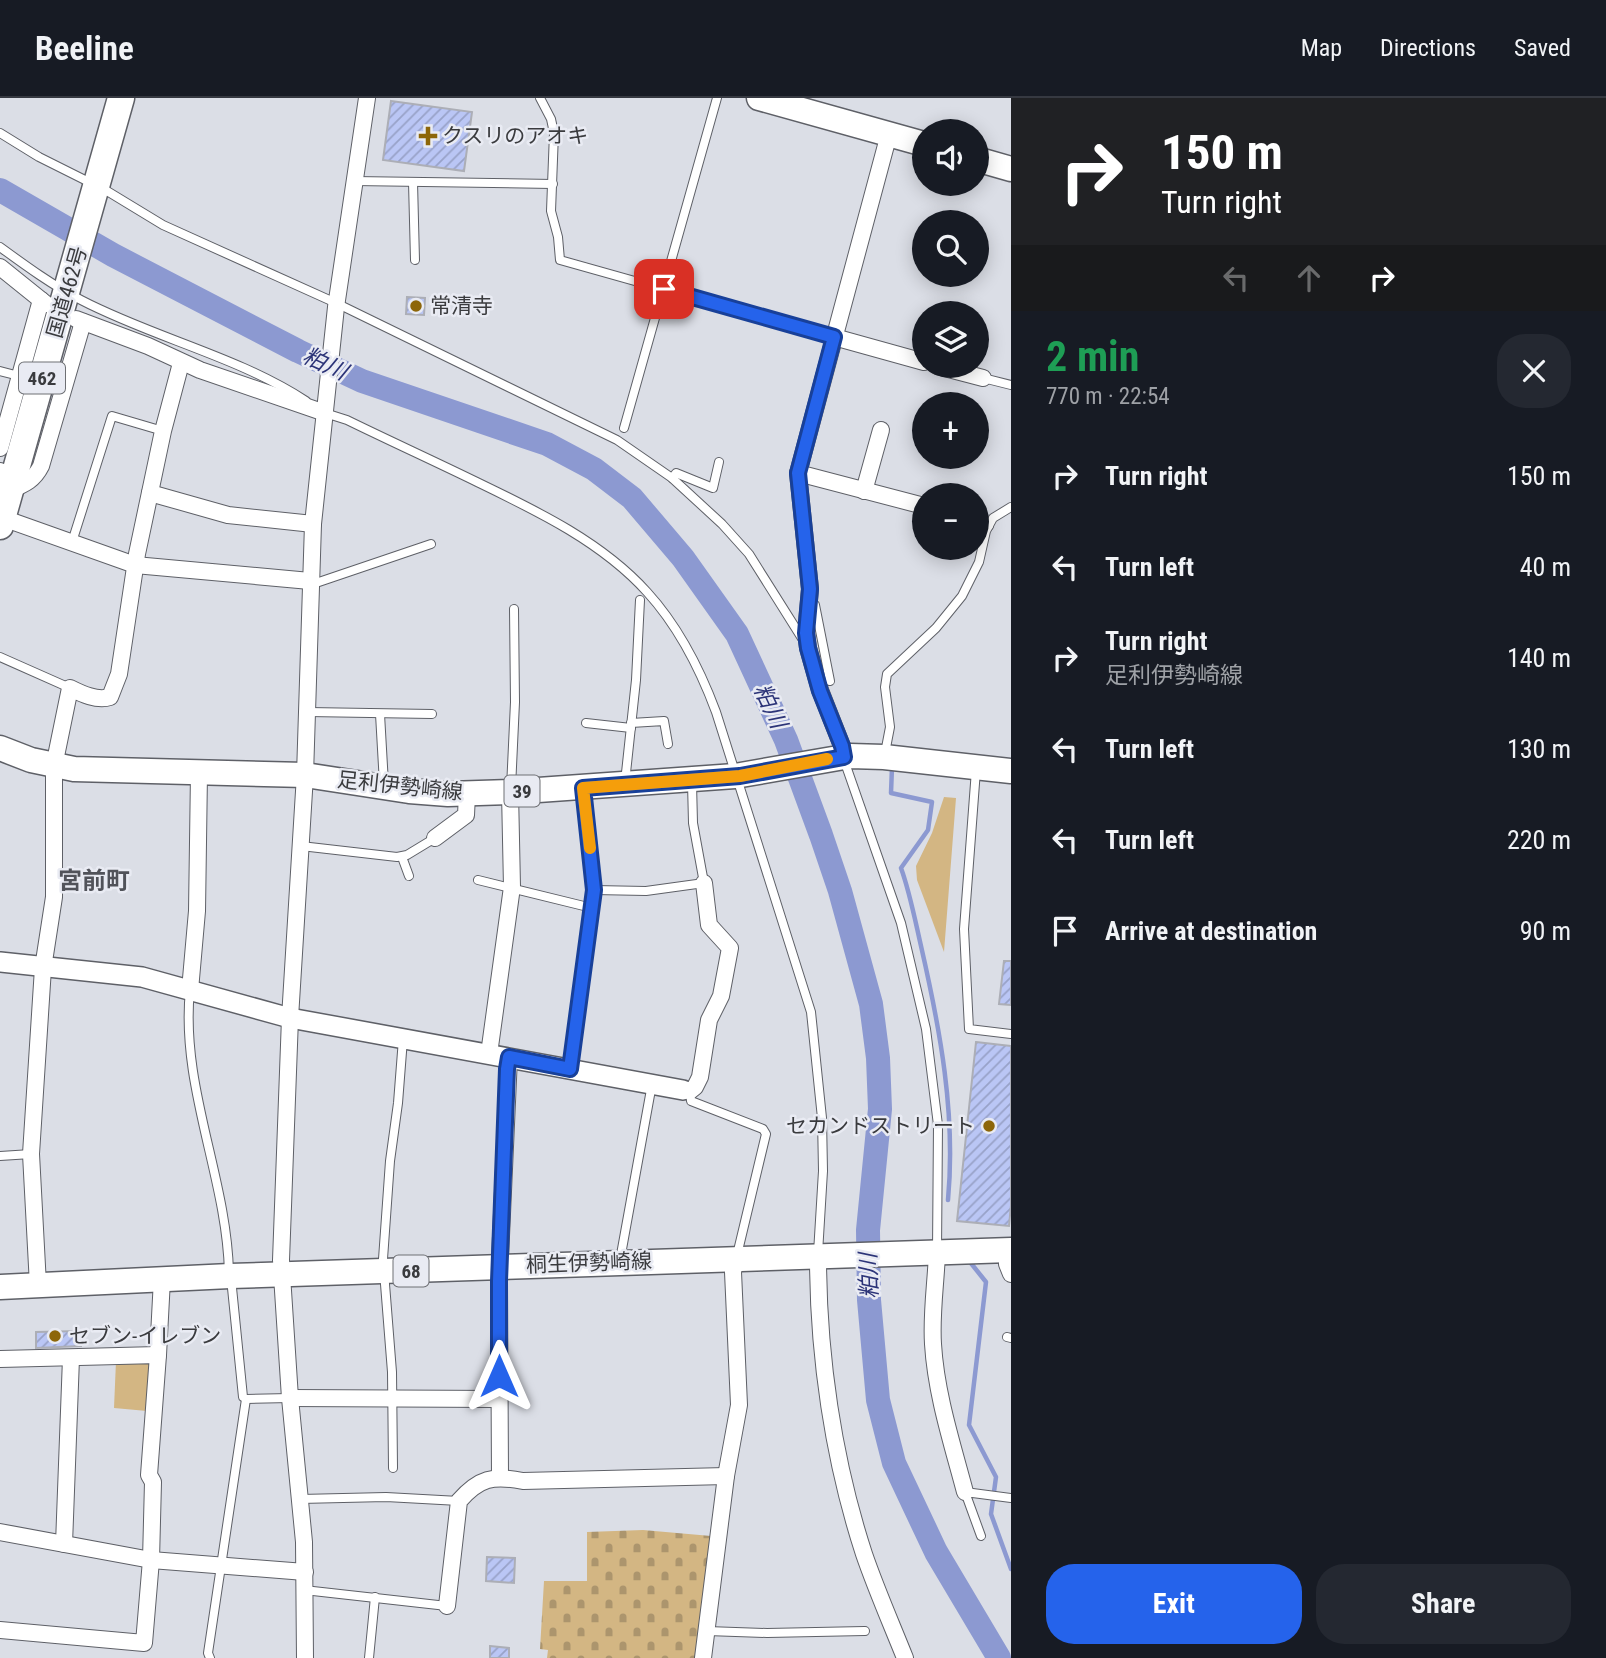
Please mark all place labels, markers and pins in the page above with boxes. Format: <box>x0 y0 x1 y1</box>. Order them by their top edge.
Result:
place label: クスリのアオキ <box>442 124 588 148</box>
marker: クスリのアオキ <box>420 128 436 144</box>
pin <box>634 259 694 319</box>
place label: 常清寺 <box>430 294 493 318</box>
marker: 常清寺 <box>408 298 424 314</box>
place label: セカンドストリート <box>786 1114 975 1138</box>
marker: セカンドストリート <box>981 1118 997 1134</box>
place label: セブン-イレブン <box>69 1324 221 1348</box>
marker: セブン-イレブン <box>47 1328 63 1344</box>

